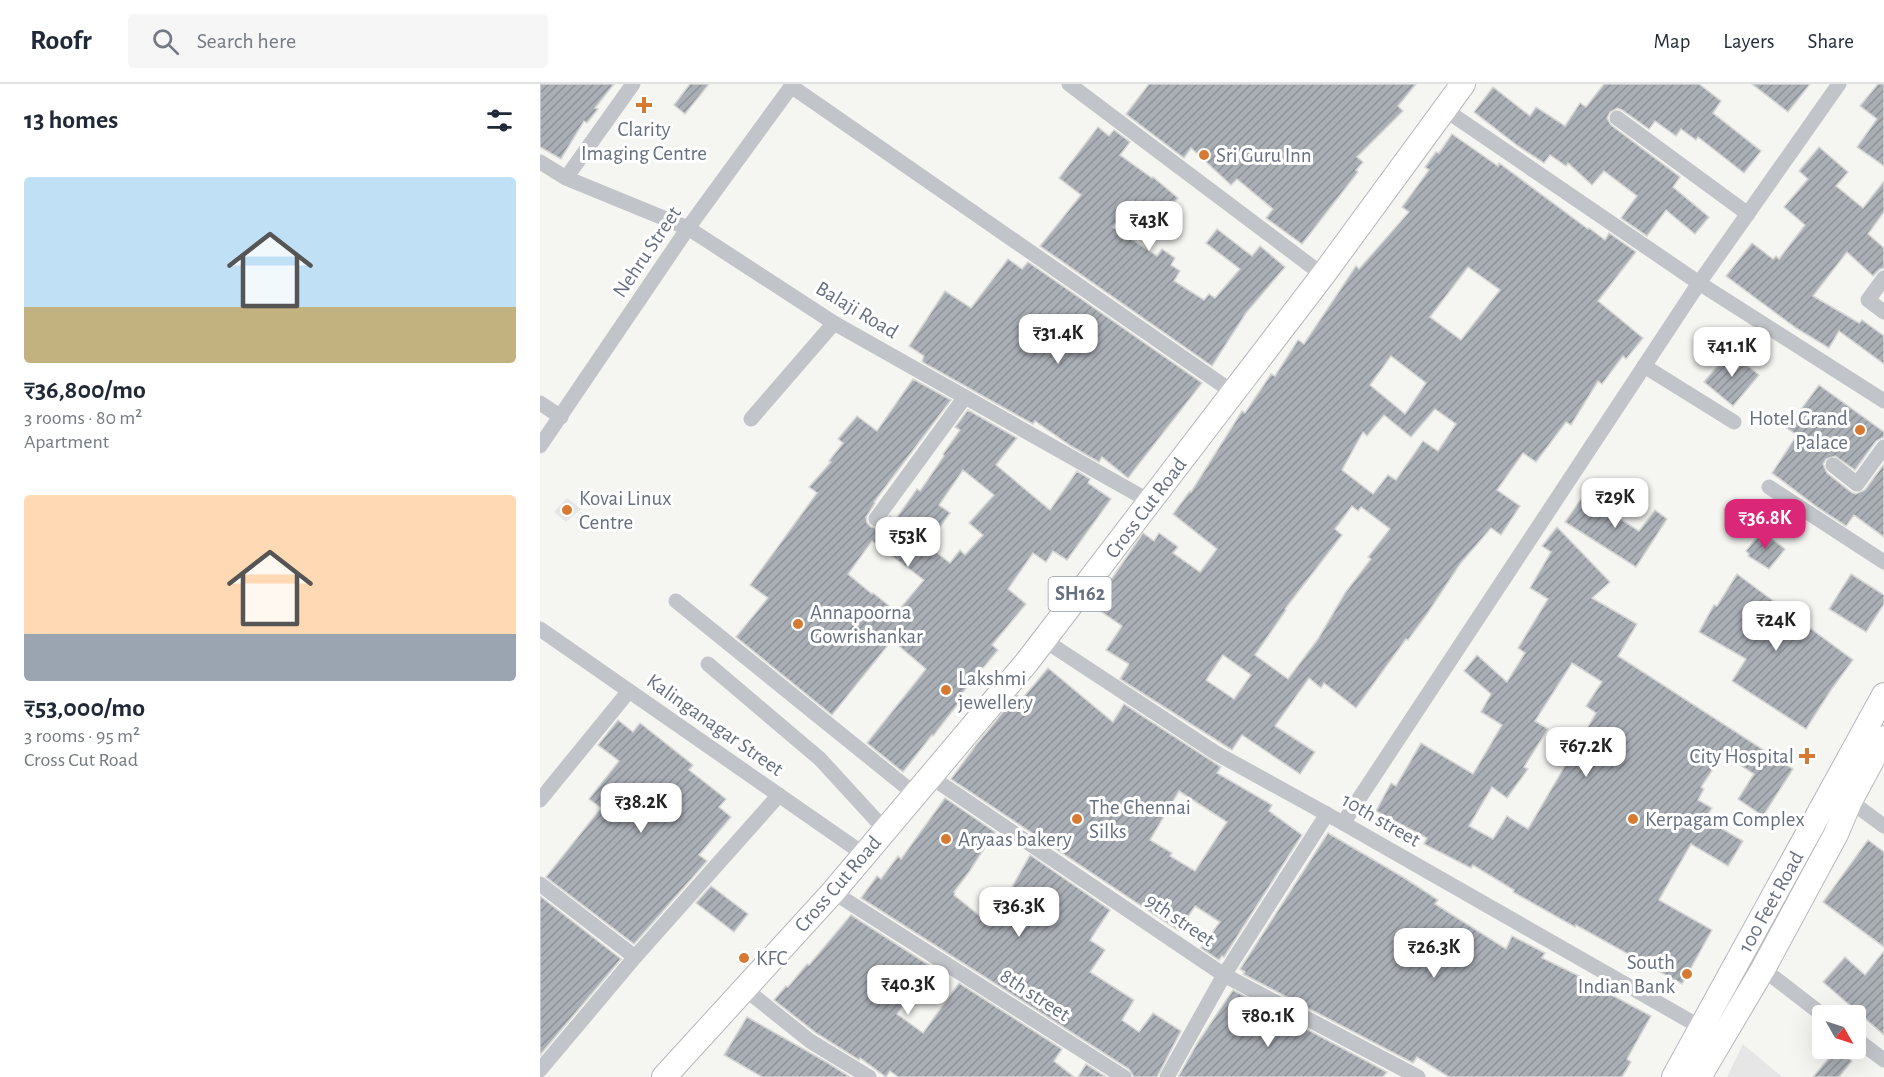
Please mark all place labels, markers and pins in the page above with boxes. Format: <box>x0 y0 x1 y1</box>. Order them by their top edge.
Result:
marker: Clarity Imaging Centre <box>635 96 653 114</box>
place label: Clarity Imaging Centre <box>581 119 707 164</box>
place label: Sri Guru Inn <box>1216 145 1312 166</box>
marker: Sri Guru Inn <box>1197 148 1211 162</box>
pin: ₹43K <box>1113 201 1185 252</box>
pin: ₹31.4K <box>1009 314 1107 365</box>
pin: ₹41.1K <box>1683 327 1781 378</box>
place label: Hotel Grand Palace <box>1749 408 1848 453</box>
marker: Hotel Grand Palace <box>1853 423 1867 437</box>
pin: ₹29K <box>1579 478 1651 529</box>
place label: Kovai Linux Centre <box>579 488 671 533</box>
pin: ₹36.8K <box>1716 499 1814 550</box>
marker: Kovai Linux Centre <box>560 503 574 517</box>
pin: ₹53K <box>872 517 944 568</box>
pin: ₹24K <box>1740 601 1812 652</box>
place label: Annapoorna Gowrishankar <box>810 602 923 647</box>
marker: Annapoorna Gowrishankar <box>791 617 805 631</box>
place label: Lakshmi jewellery <box>958 668 1033 713</box>
marker: Lakshmi jewellery <box>939 683 953 697</box>
pin: ₹67.2K <box>1537 727 1635 778</box>
place label: City Hospital <box>1689 746 1794 767</box>
marker: City Hospital <box>1798 747 1816 765</box>
pin: ₹38.2K <box>592 783 690 834</box>
place label: The Chennai Silks <box>1089 797 1191 842</box>
place label: Kerpagam Complex <box>1645 809 1805 830</box>
marker: The Chennai Silks <box>1070 812 1084 826</box>
marker: Kerpagam Complex <box>1626 812 1640 826</box>
place label: Aryaas bakery <box>958 829 1072 850</box>
marker: Aryaas bakery <box>939 832 953 846</box>
pin: ₹36.3K <box>970 887 1068 938</box>
pin: ₹26.3K <box>1385 928 1483 979</box>
place label: KFC <box>756 948 788 969</box>
marker: KFC <box>737 951 751 965</box>
place label: South Indian Bank <box>1578 952 1675 997</box>
pin: ₹40.3K <box>859 965 957 1016</box>
marker: South Indian Bank <box>1680 967 1694 981</box>
pin: ₹80.1K <box>1219 997 1317 1048</box>

